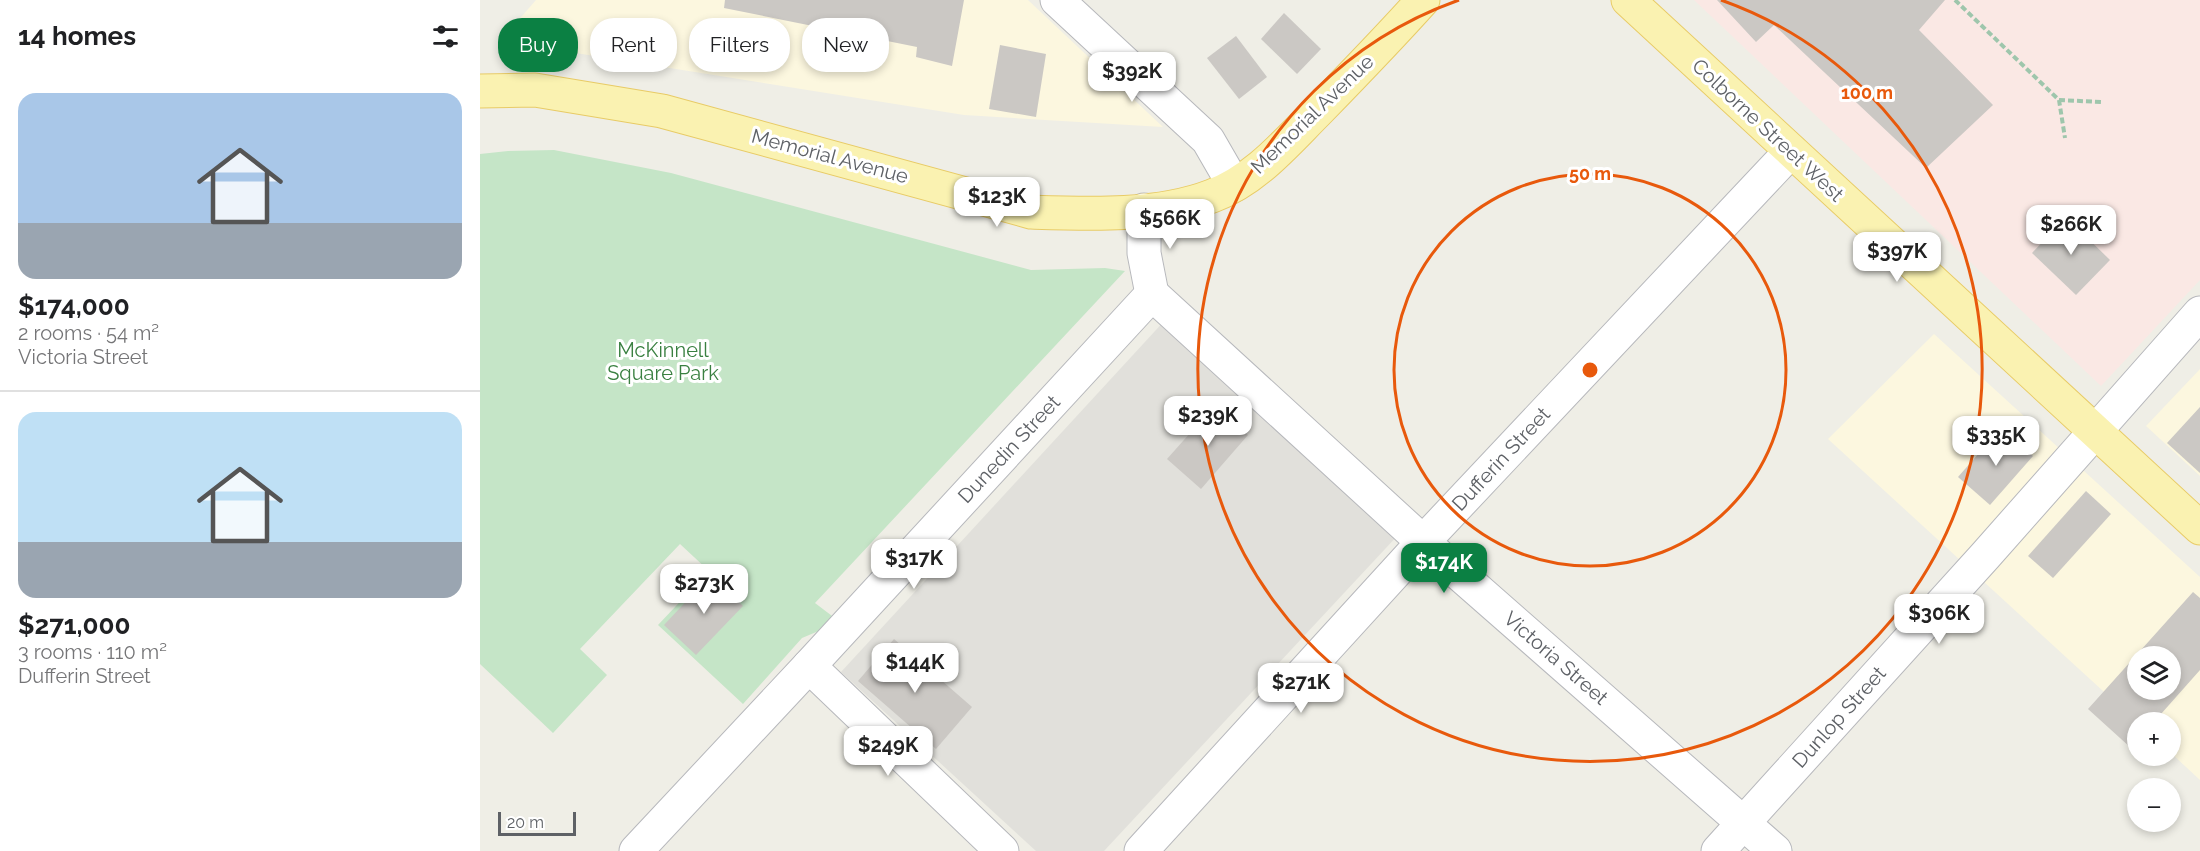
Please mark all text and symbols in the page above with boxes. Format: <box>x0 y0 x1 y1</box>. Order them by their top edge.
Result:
chip: Buy <box>498 18 578 72</box>
chip: Rent <box>590 18 677 72</box>
chip: Filters <box>689 18 790 72</box>
chip: New <box>802 18 889 72</box>
icon: filters <box>429 20 462 53</box>
text: 14 homes <box>18 21 136 51</box>
street label: Memorial Avenue <box>1246 49 1378 179</box>
pin: $392K <box>1090 52 1174 103</box>
street label: Colborne Street West <box>1687 54 1849 207</box>
text: $392K <box>1102 59 1162 83</box>
text: 100 m <box>1841 82 1893 103</box>
street label: Memorial Avenue <box>749 124 911 189</box>
icon: home <box>186 132 294 240</box>
text: 50 m <box>1569 163 1611 184</box>
pin: $123K <box>955 177 1039 228</box>
text: $123K <box>968 184 1026 208</box>
pin: $566K <box>1128 199 1212 250</box>
pin: $266K <box>2029 205 2113 256</box>
text: $566K <box>1139 206 1201 230</box>
text: $266K <box>2040 212 2102 236</box>
pin: $397K <box>1855 232 1939 283</box>
text: $397K <box>1867 239 1927 263</box>
text: $174,000 <box>18 291 130 321</box>
text: 2 rooms · 54 m² <box>18 321 159 345</box>
park label: McKinnell Square Park <box>607 338 719 385</box>
text: Victoria Street <box>18 345 148 369</box>
centre of rings <box>1580 360 1600 380</box>
street label: Dunedin Street <box>953 390 1065 508</box>
pin: $239K <box>1166 396 1250 447</box>
street label: Dufferin Street <box>1447 402 1555 516</box>
text: $239K <box>1178 403 1238 427</box>
pin: $335K <box>1954 416 2038 467</box>
text: $335K <box>1966 423 2026 447</box>
icon: home <box>186 451 294 559</box>
pin: $317K <box>872 539 956 590</box>
pin: $174K <box>1402 543 1486 594</box>
text: $317K <box>885 546 943 570</box>
text: $174K <box>1415 550 1473 574</box>
pin: $273K <box>662 564 746 615</box>
text: $273K <box>674 571 734 595</box>
pin: $306K <box>1897 594 1981 645</box>
text: $306K <box>1908 601 1970 625</box>
street label: Victoria Street <box>1499 606 1613 710</box>
text: $271,000 <box>18 610 131 640</box>
text: 3 rooms · 110 m² <box>18 640 167 664</box>
pin: $144K <box>873 643 957 694</box>
map controls <box>2127 646 2181 832</box>
button: layers <box>2127 646 2181 700</box>
text: $144K <box>886 650 944 674</box>
street label: Dunlop Street <box>1787 661 1891 773</box>
pin: $271K <box>1259 663 1343 714</box>
text: Dufferin Street <box>18 664 151 688</box>
text: $271K <box>1272 670 1330 694</box>
button: + <box>2127 712 2181 766</box>
pin: $249K <box>846 726 930 777</box>
text: $249K <box>858 733 918 757</box>
button: − <box>2127 778 2181 832</box>
scale bar <box>498 809 576 836</box>
text: 20 m <box>507 813 544 832</box>

